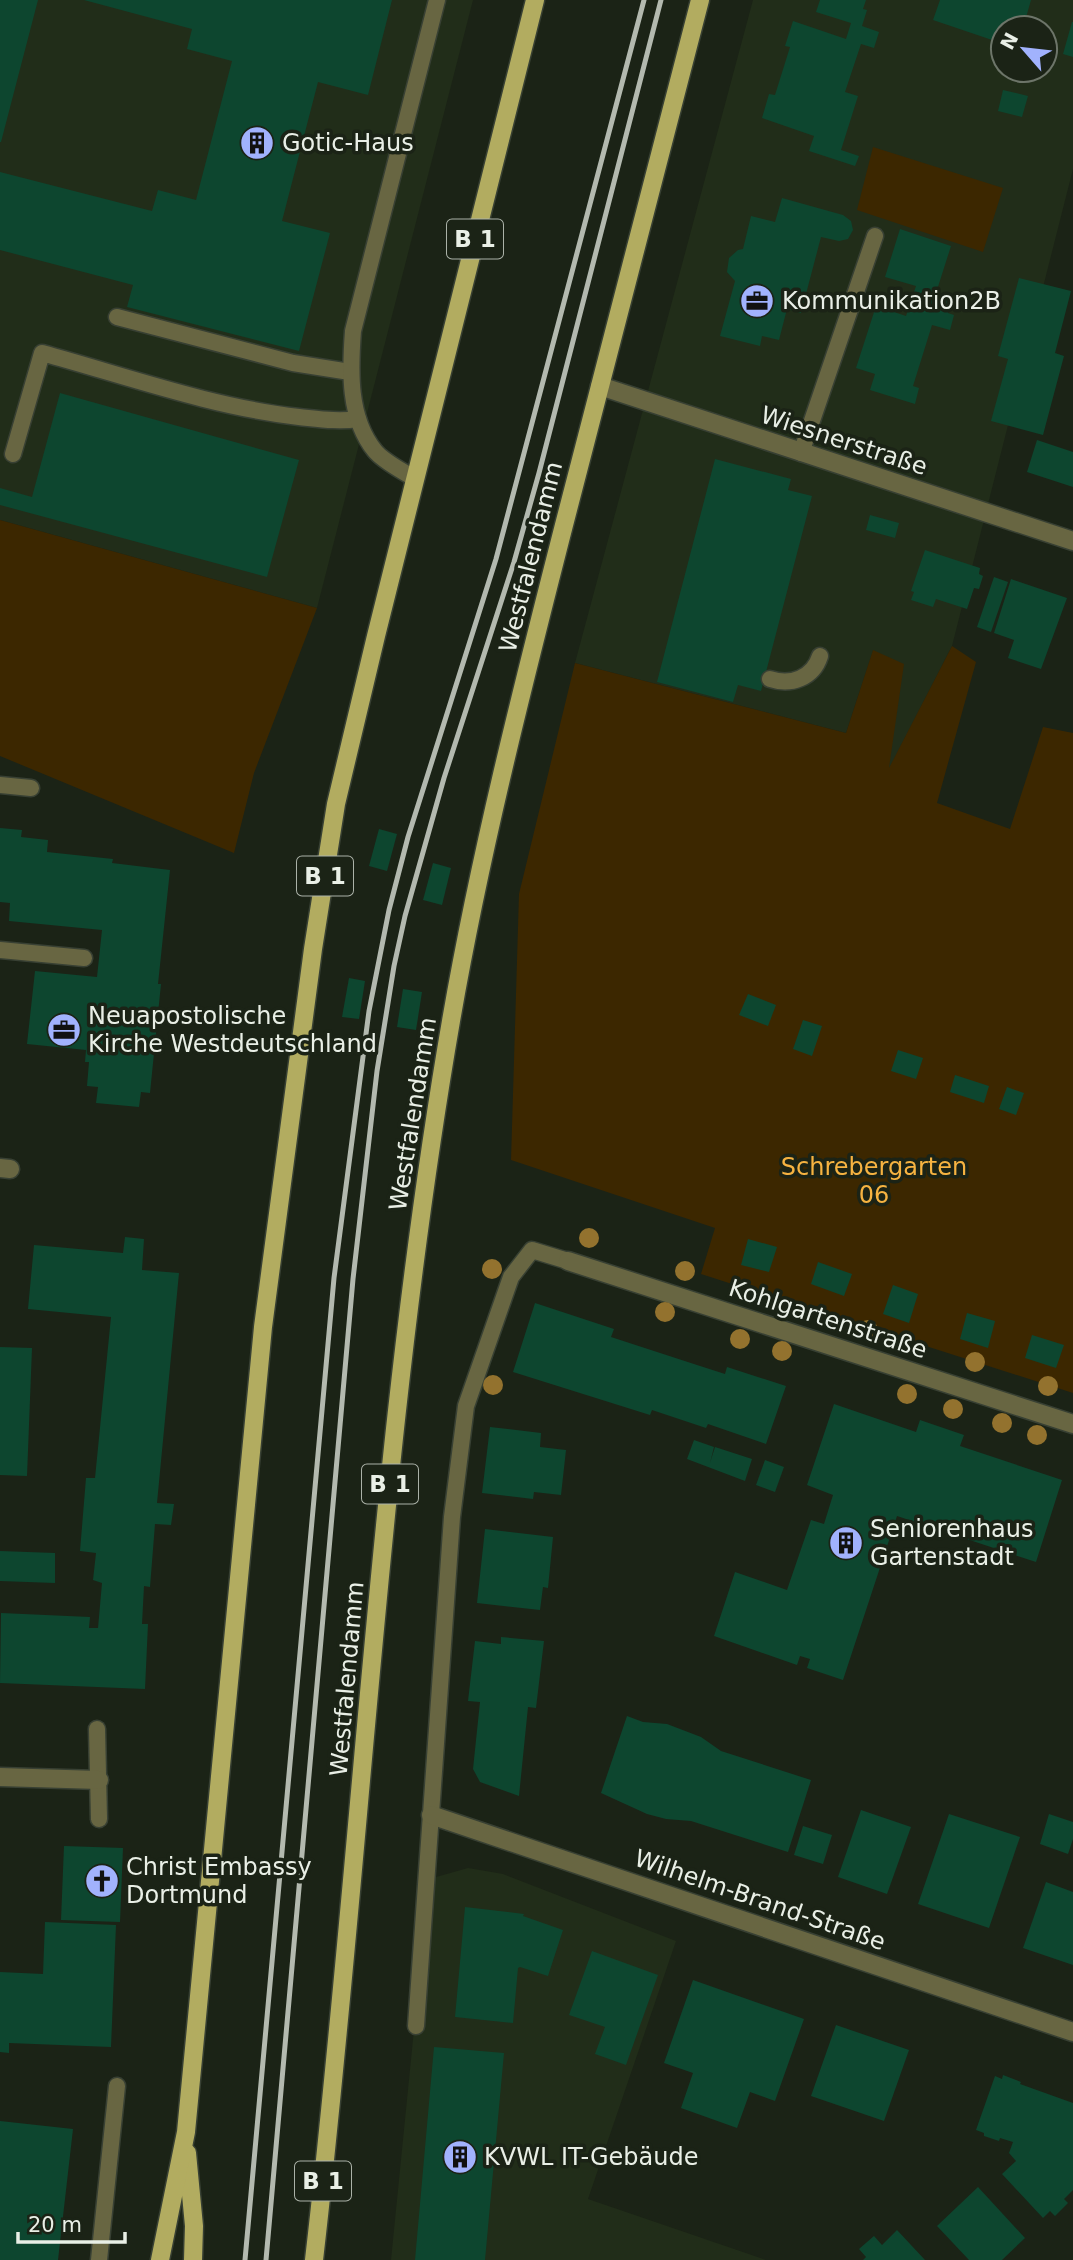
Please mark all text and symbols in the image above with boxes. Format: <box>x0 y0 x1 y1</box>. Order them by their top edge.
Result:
north arrow <box>989 14 1059 84</box>
text: N <box>996 29 1022 53</box>
building icon: Gotic-Haus <box>238 124 276 162</box>
place label: Gotic-Haus <box>282 129 414 157</box>
road number: B 1 <box>447 220 503 258</box>
office icon: Kommunikation2B <box>738 282 776 320</box>
place label: Kommunikation2B <box>782 287 1001 315</box>
street label: Wiesnerstraße <box>757 401 931 481</box>
street label: Westfalendamm <box>494 459 568 655</box>
road number: B 1 <box>297 856 353 896</box>
place label: Neuapostolische Kirche Westdeutschland <box>88 1002 377 1058</box>
office icon: Neuapostolische Kirche Westdeutschland <box>45 1011 83 1049</box>
street label: Westfalendamm <box>384 1015 442 1213</box>
park label: Schrebergarten 06 <box>781 1153 967 1209</box>
street label: Kohlgartenstraße <box>725 1274 931 1364</box>
road number: B 1 <box>362 1464 418 1504</box>
place label: Seniorenhaus Gartenstadt <box>870 1515 1034 1571</box>
building icon: Seniorenhaus Gartenstadt <box>827 1524 865 1562</box>
street label: Westfalendamm <box>325 1580 369 1778</box>
street label: Wilhelm-Brand-Straße <box>631 1844 889 1956</box>
place label: Christ Embassy Dortmund <box>126 1853 312 1909</box>
church icon: Christ Embassy Dortmund <box>83 1862 121 1900</box>
building icon: KVWL IT-Gebäude <box>441 2138 479 2176</box>
place label: KVWL IT-Gebäude <box>484 2143 698 2171</box>
road number: B 1 <box>295 2162 351 2200</box>
scale bar <box>18 2200 124 2244</box>
text: 20 m <box>28 2213 82 2237</box>

